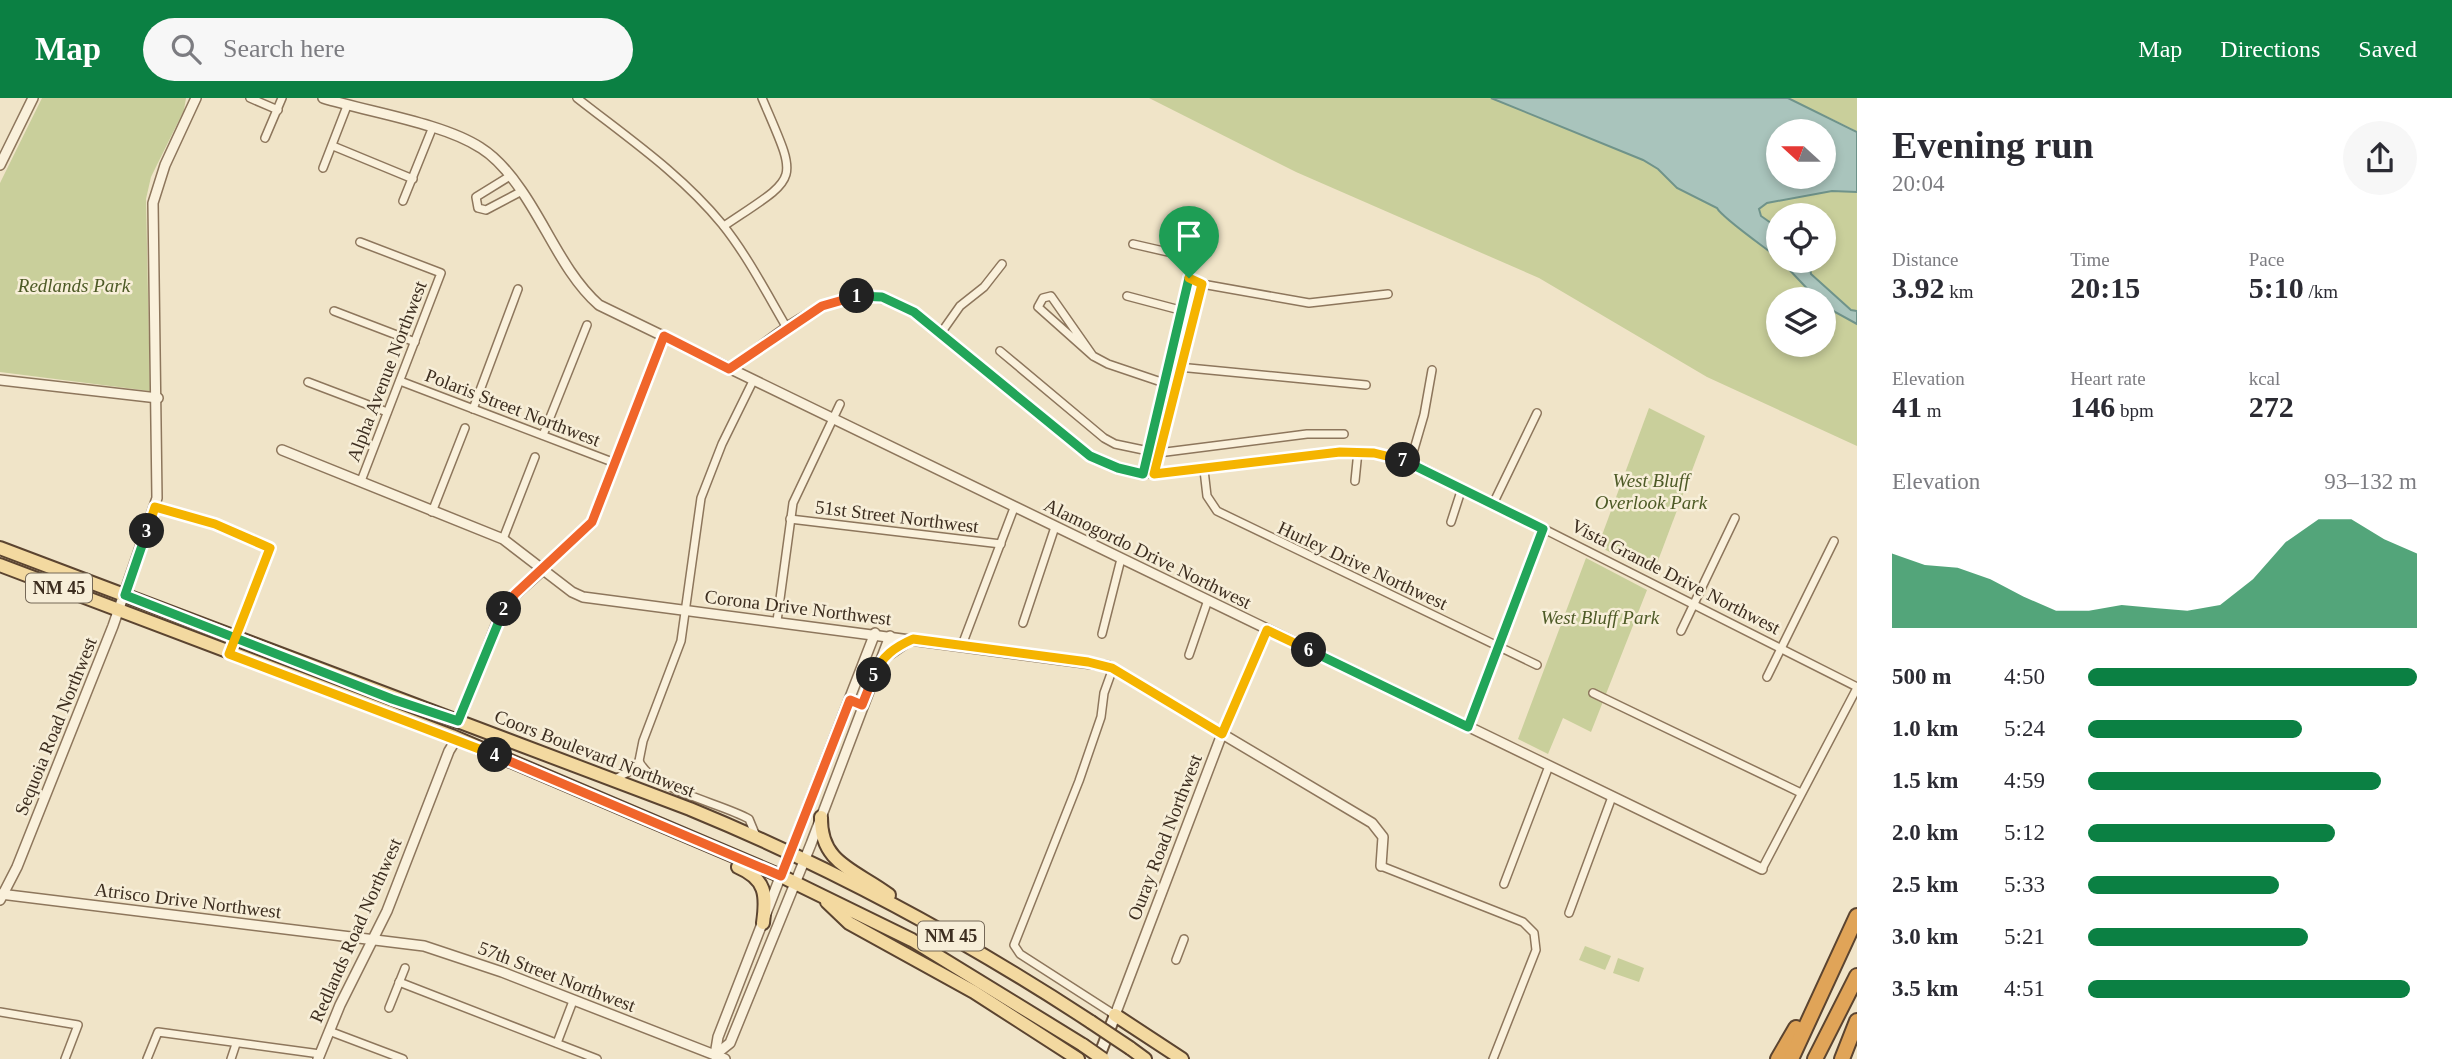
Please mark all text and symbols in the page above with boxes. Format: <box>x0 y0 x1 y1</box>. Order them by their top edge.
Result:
search box <box>143 18 633 81</box>
icon: search <box>167 30 205 68</box>
text: Map <box>35 31 101 67</box>
text: Search here <box>223 34 345 63</box>
text: Map <box>2138 36 2182 62</box>
text: Directions <box>2220 36 2320 62</box>
text: Saved <box>2358 36 2417 62</box>
north arrow <box>1766 119 1836 189</box>
map controls <box>1766 119 1836 357</box>
button: share <box>2343 121 2417 195</box>
text: Evening run <box>1892 124 2094 166</box>
text: 20:04 <box>1892 171 1944 196</box>
button: locate <box>1766 203 1836 273</box>
pin <box>1159 206 1219 278</box>
icon: arrive <box>1170 217 1208 255</box>
text: Distance <box>1892 249 1958 270</box>
text: Time <box>2070 249 2110 270</box>
text: Pace <box>2249 249 2285 270</box>
text: 3.92 <box>1892 271 1945 304</box>
text: 20:15 <box>2070 271 2140 304</box>
text: 5:10 <box>2249 271 2304 304</box>
park label: Redlands Park <box>17 275 131 296</box>
street label: Alpha Avenue Northwest <box>342 277 431 464</box>
pin: 1 <box>840 278 874 314</box>
text: km <box>1945 281 1974 302</box>
text: /km <box>2304 281 2338 302</box>
text: 1 <box>852 285 861 306</box>
button: layers <box>1766 287 1836 357</box>
street label: Polaris Street Northwest <box>422 364 604 451</box>
text: Elevation <box>1892 368 1965 389</box>
text: Heart rate <box>2070 368 2146 389</box>
text: kcal <box>2249 368 2280 389</box>
text: 41 <box>1892 390 1922 423</box>
text: 146 <box>2070 390 2115 423</box>
text: 272 <box>2249 390 2294 423</box>
text: m <box>1922 400 1942 421</box>
text: bpm <box>2115 400 2154 421</box>
pin: 7 <box>1386 442 1420 478</box>
text: 7 <box>1398 449 1407 470</box>
text: Elevation <box>1892 469 1980 494</box>
text: 93–132 m <box>2324 469 2417 494</box>
park label: West Bluff Overlook Park <box>1595 470 1708 513</box>
street label: Alamogordo Drive Northwest <box>1041 494 1255 613</box>
street label: 51st Street Northwest <box>814 496 981 537</box>
pin: 3 <box>130 514 164 548</box>
street label: Vista Grande Drive Northwest <box>1568 515 1784 639</box>
street label: Hurley Drive Northwest <box>1275 517 1452 614</box>
text: 3 <box>142 520 151 541</box>
road number: NM 45 <box>26 574 92 602</box>
street label: Corona Drive Northwest <box>703 586 893 629</box>
pin: 2 <box>486 592 522 626</box>
text: 2 <box>499 598 508 619</box>
park label: West Bluff Park <box>1541 607 1660 628</box>
pin: 6 <box>1292 632 1326 668</box>
street label: Sequoia Road Northwest <box>10 634 101 818</box>
text: 6 <box>1304 639 1313 660</box>
pin: 5 <box>856 658 892 692</box>
text: 5 <box>869 664 878 685</box>
text: 500 m <box>1892 664 1951 689</box>
text: 4:50 <box>2004 664 2045 689</box>
street label: Coors Boulevard Northwest <box>492 705 699 802</box>
text: 1.0 km <box>1892 716 1958 741</box>
text: 5:24 <box>2004 716 2045 741</box>
pin: 4 <box>477 738 512 772</box>
text: 4 <box>490 744 499 765</box>
street label: Ouray Road Northwest <box>1123 750 1206 923</box>
text: 1.5 km <box>1892 768 1958 793</box>
text: 4:59 <box>2004 768 2045 793</box>
text: 2.0 km <box>1892 820 1958 845</box>
text: 5:12 <box>2004 820 2045 845</box>
street label: Redlands Road Northwest <box>305 834 406 1026</box>
text: 2.5 km <box>1892 872 1958 897</box>
text: 5:33 <box>2004 872 2045 897</box>
street label: Atrisco Drive Northwest <box>93 879 283 922</box>
road number: NM 45 <box>918 922 984 950</box>
text: 3.0 km <box>1892 924 1958 949</box>
text: 5:21 <box>2004 924 2045 949</box>
street label: 57th Street Northwest <box>475 937 639 1016</box>
text: 3.5 km <box>1892 976 1958 1001</box>
text: 4:51 <box>2004 976 2045 1001</box>

